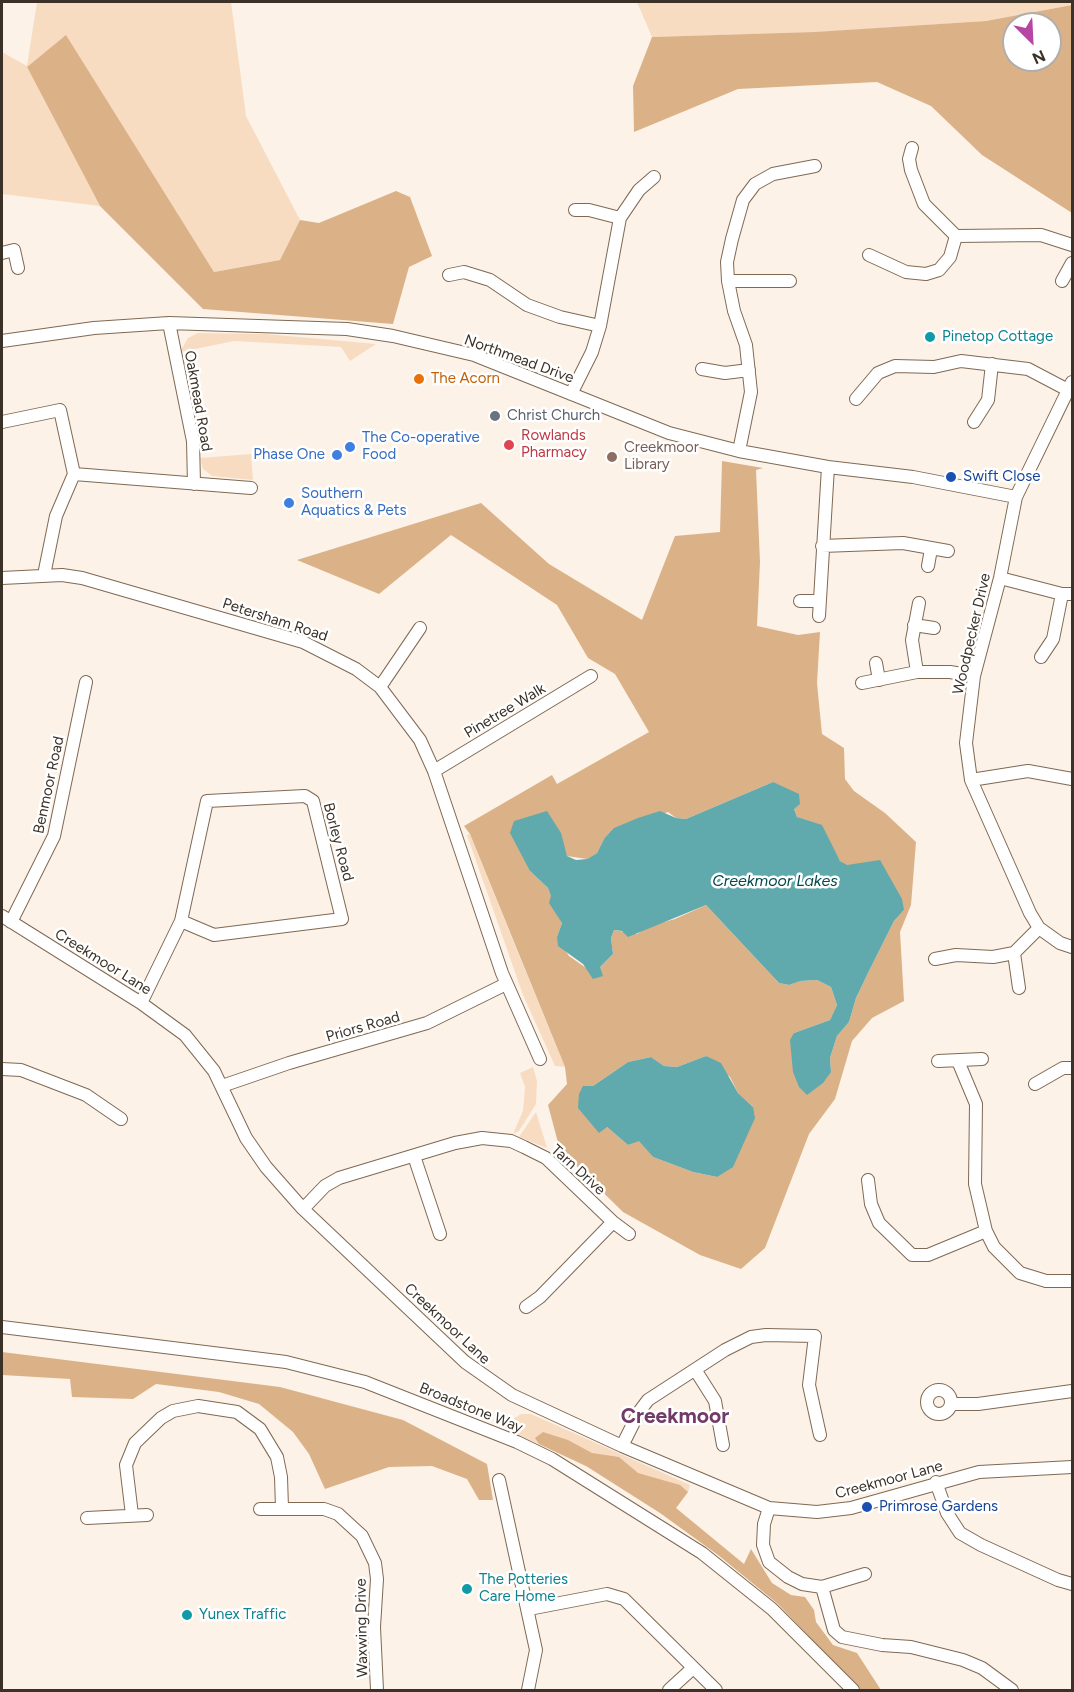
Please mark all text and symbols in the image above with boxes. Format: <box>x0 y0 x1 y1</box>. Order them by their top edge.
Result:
north arrow <box>1002 12 1062 72</box>
text: N <box>1029 46 1048 68</box>
place label: Pinetop Cottage <box>942 328 1053 346</box>
marker: Pinetop Cottage <box>923 330 937 344</box>
street label: Northmead Drive <box>462 331 576 387</box>
street label: Oakmead Road <box>180 349 216 453</box>
place label: The Acorn <box>431 370 500 388</box>
marker: The Acorn <box>412 372 426 386</box>
place label: Christ Church <box>507 407 600 425</box>
marker: Christ Church <box>488 409 502 423</box>
place label: Rowlands Pharmacy <box>521 427 587 462</box>
place label: The Co-operative Food <box>362 429 480 464</box>
marker: Rowlands Pharmacy <box>502 438 516 452</box>
place label: Creekmoor Library <box>624 439 699 474</box>
marker: The Co-operative Food <box>343 440 357 454</box>
place label: Phase One <box>253 446 325 464</box>
marker: Phase One <box>330 448 344 462</box>
marker: Creekmoor Library <box>605 450 619 464</box>
place label: Swift Close <box>963 468 1040 486</box>
marker: Swift Close <box>944 470 958 484</box>
place label: Southern Aquatics & Pets <box>301 485 406 520</box>
marker: Southern Aquatics & Pets <box>282 496 296 510</box>
street label: Woodpecker Drive <box>949 572 995 696</box>
street label: Petersham Road <box>220 595 330 645</box>
street label: Pinetree Walk <box>461 680 549 742</box>
street label: Benmoor Road <box>30 735 68 835</box>
street label: Borley Road <box>319 801 357 883</box>
water label: Creekmoor Lakes <box>712 871 838 891</box>
street label: Creekmoor Lane <box>51 925 155 999</box>
street label: Priors Road <box>324 1008 402 1046</box>
street label: Tarn Drive <box>547 1141 609 1199</box>
street label: Creekmoor Lane <box>400 1280 494 1368</box>
street label: Broadstone Way <box>417 1379 525 1437</box>
district label: Creekmoor <box>621 1404 729 1430</box>
street label: Creekmoor Lane <box>833 1457 945 1503</box>
place label: Primrose Gardens <box>879 1498 998 1516</box>
marker: Primrose Gardens <box>860 1500 874 1514</box>
place label: The Potteries Care Home <box>479 1571 568 1606</box>
street label: Waxwing Drive <box>352 1578 372 1678</box>
marker: The Potteries Care Home <box>460 1582 474 1596</box>
place label: Yunex Traffic <box>199 1606 286 1624</box>
marker: Yunex Traffic <box>180 1608 194 1622</box>

